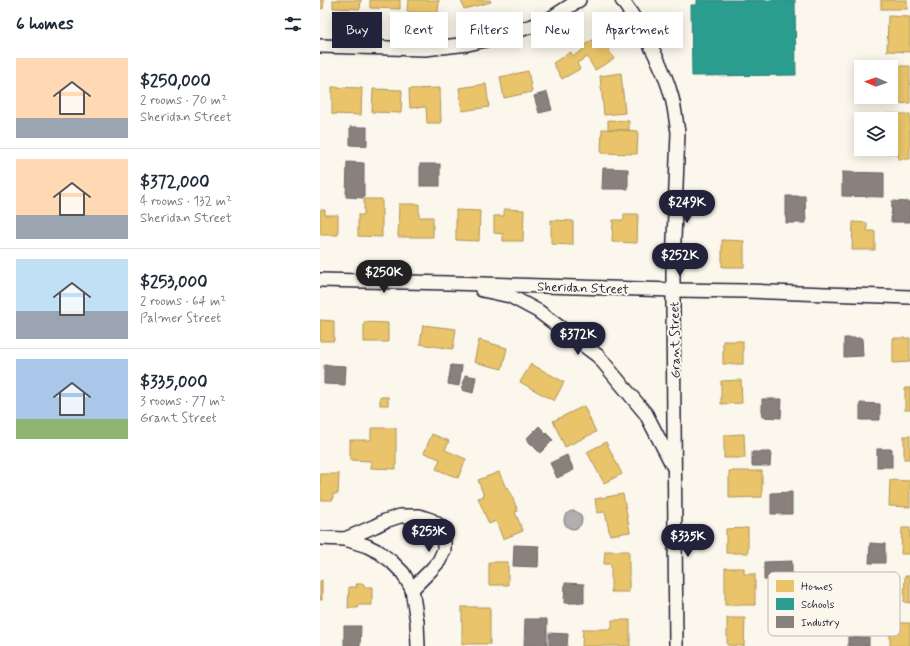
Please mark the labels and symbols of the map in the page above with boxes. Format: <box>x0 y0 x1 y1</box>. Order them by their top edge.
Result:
north arrow <box>854 60 898 104</box>
pin: $249K <box>659 190 715 224</box>
pin: $252K <box>652 243 708 277</box>
pin: $250K <box>356 260 412 294</box>
street label: Sheridan Street <box>537 278 629 299</box>
street label: Grant Street <box>666 301 685 378</box>
pin: $372K <box>550 322 606 356</box>
pin: $253K <box>401 519 457 553</box>
pin: $335K <box>660 524 716 558</box>
legend <box>768 572 900 636</box>
text: Homes <box>801 580 833 594</box>
text: Schools <box>801 598 835 612</box>
text: Industry <box>801 616 840 630</box>

